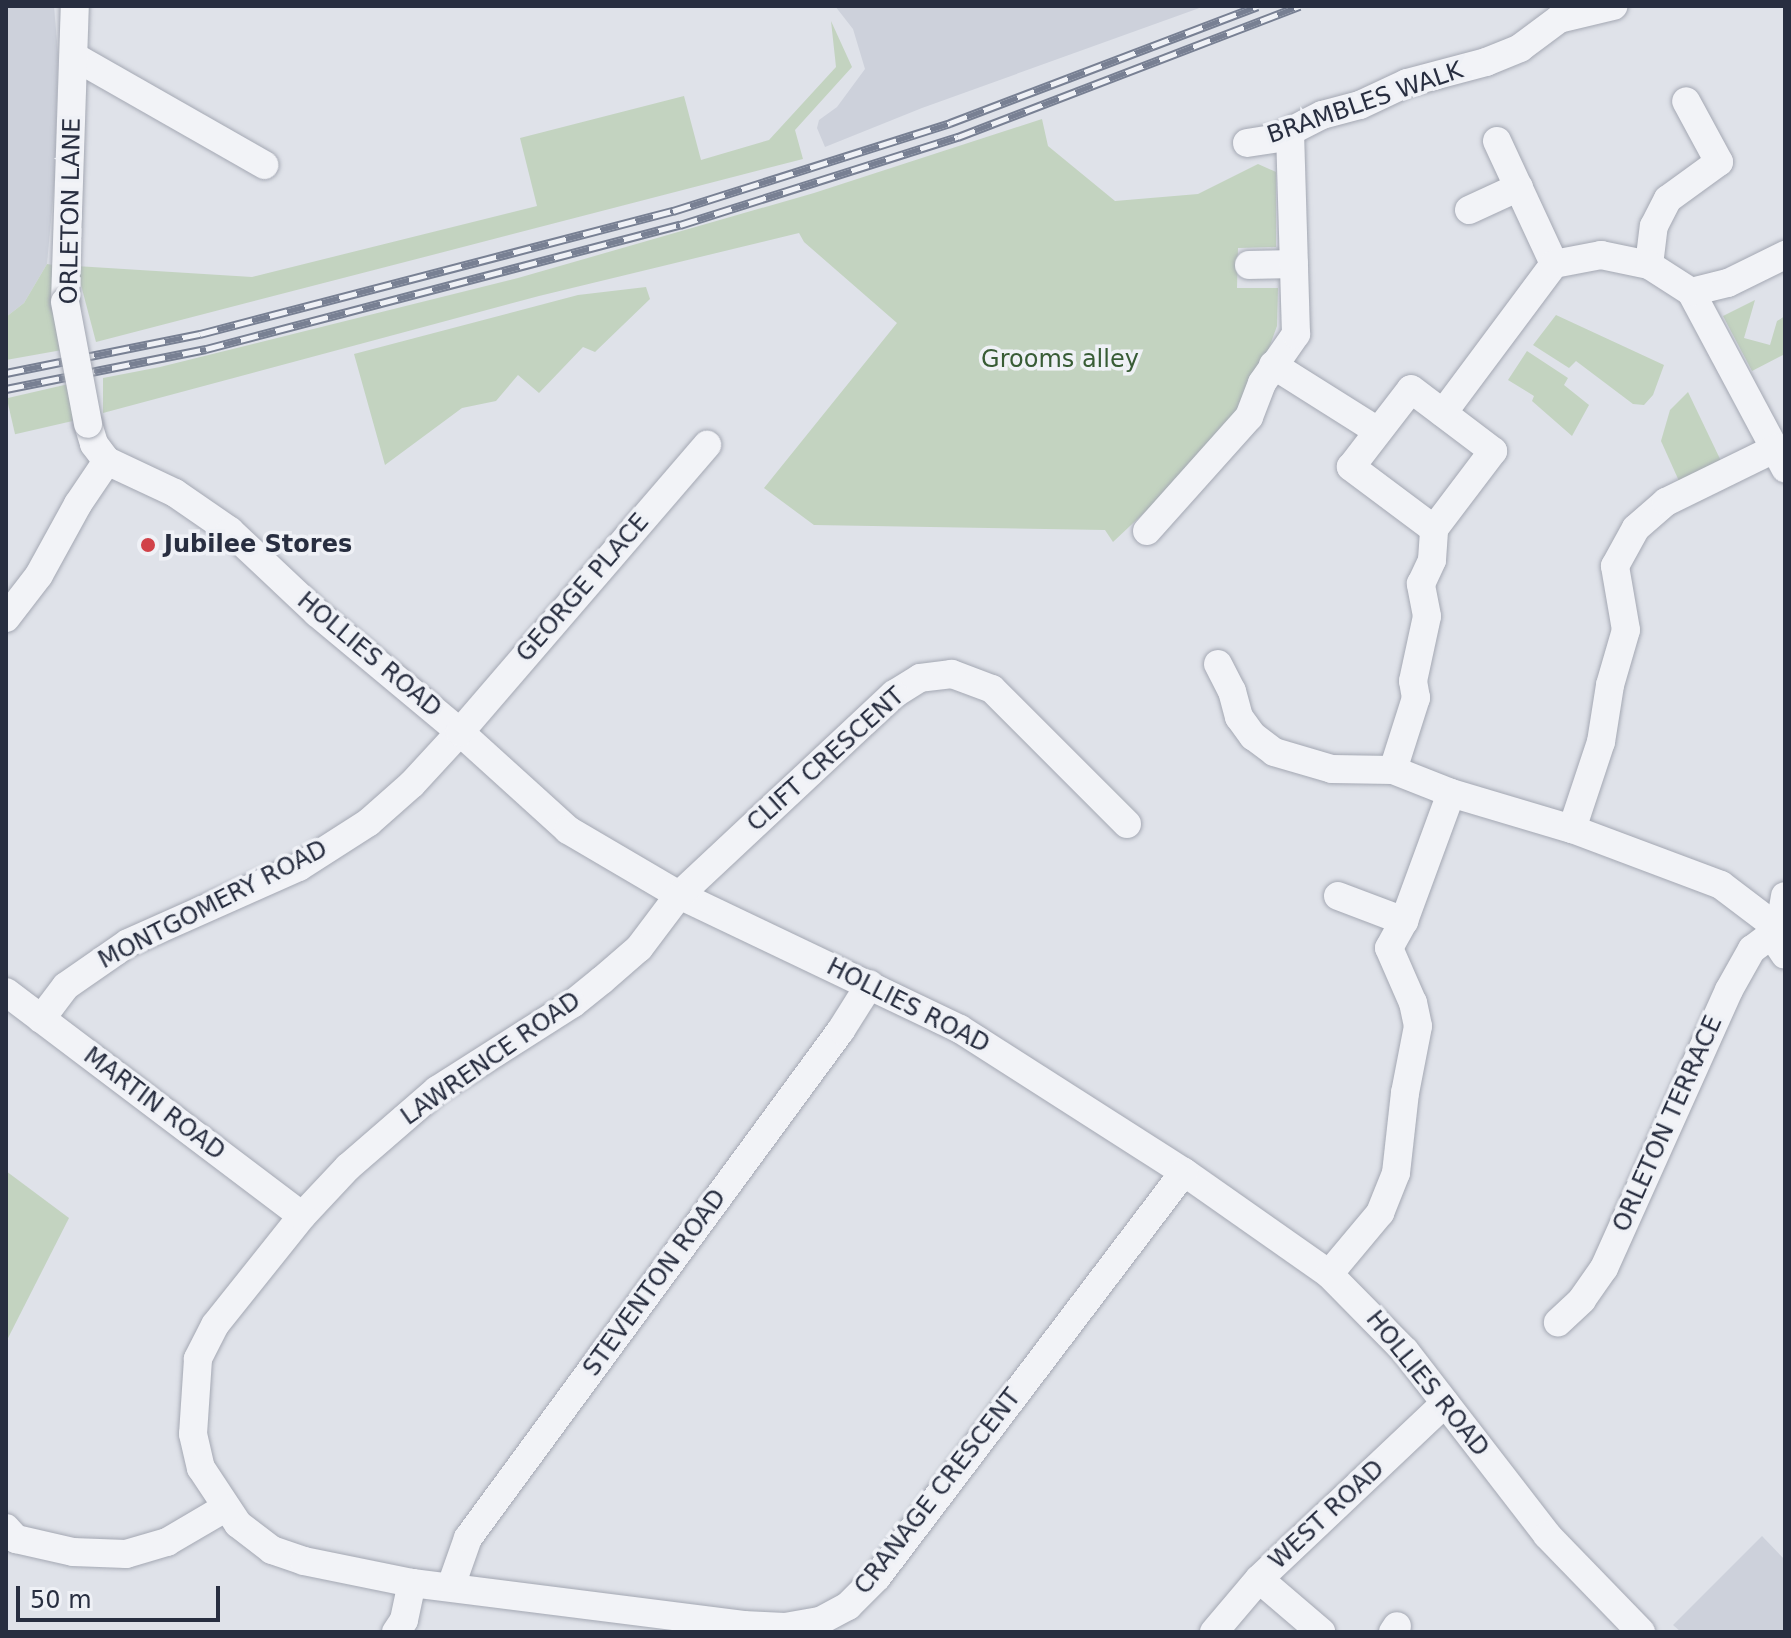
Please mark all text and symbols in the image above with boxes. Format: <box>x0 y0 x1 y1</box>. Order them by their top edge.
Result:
street label: BRAMBLES WALK <box>1263 56 1467 150</box>
street label: ORLETON LANE <box>55 117 87 305</box>
park label: Grooms alley <box>981 346 1139 374</box>
street label: GEORGE PLACE <box>511 508 655 668</box>
place label: Jubilee Stores <box>164 531 352 559</box>
marker: Jubilee Stores <box>139 536 157 554</box>
street label: HOLLIES ROAD <box>291 586 447 724</box>
street label: CLIFT CRESCENT <box>742 682 910 838</box>
street label: MONTGOMERY ROAD <box>94 835 332 975</box>
street label: HOLLIES ROAD <box>822 953 994 1059</box>
street label: LAWRENCE ROAD <box>396 986 586 1132</box>
street label: ORLETON TERRACE <box>1607 1012 1729 1236</box>
street label: MARTIN ROAD <box>78 1042 230 1166</box>
street label: STEVENTON ROAD <box>578 1184 732 1382</box>
street label: HOLLIES ROAD <box>1360 1305 1494 1463</box>
street label: CRANAGE CRESCENT <box>849 1384 1027 1600</box>
street label: WEST ROAD <box>1264 1455 1390 1575</box>
scale bar <box>20 1570 224 1620</box>
text: 50 m <box>30 1586 92 1614</box>

